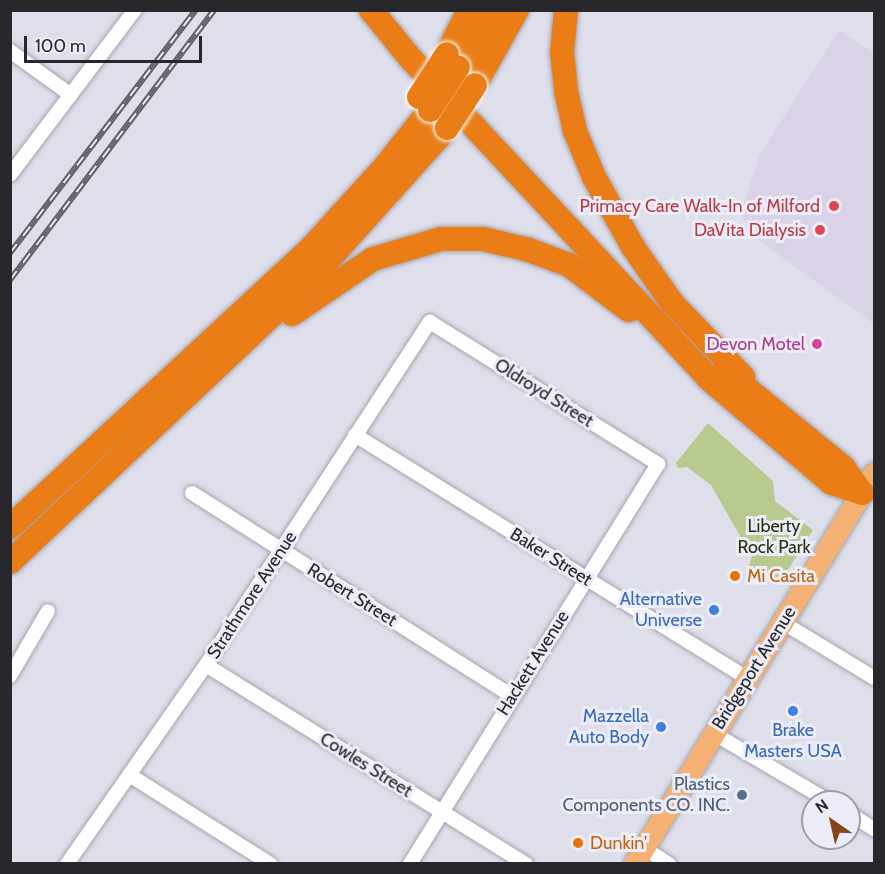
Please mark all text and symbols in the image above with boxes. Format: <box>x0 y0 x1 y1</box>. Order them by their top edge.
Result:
scale bar <box>27 24 206 62</box>
text: 100 m <box>35 35 86 57</box>
place label: Primacy Care Walk-In of Milford <box>580 195 820 217</box>
marker: Primacy Care Walk-In of Milford <box>825 197 843 215</box>
place label: DaVita Dialysis <box>694 219 806 241</box>
marker: DaVita Dialysis <box>811 221 829 239</box>
place label: Devon Motel <box>707 333 805 355</box>
marker: Devon Motel <box>810 337 824 351</box>
street label: Oldroyd Street <box>491 354 597 432</box>
park label: Liberty Rock Park <box>737 516 811 558</box>
street label: Baker Street <box>506 523 596 591</box>
street label: Strathmore Avenue <box>203 527 301 663</box>
street label: Robert Street <box>303 559 401 631</box>
place label: Mi Casita <box>747 565 815 587</box>
marker: Mi Casita <box>728 569 742 583</box>
place label: Alternative Universe <box>620 589 702 632</box>
street label: Bridgeport Avenue <box>707 602 801 734</box>
marker: Alternative Universe <box>707 603 721 617</box>
street label: Hackett Avenue <box>492 607 574 719</box>
marker: Brake Masters USA <box>786 704 800 718</box>
place label: Mazzella Auto Body <box>569 706 649 748</box>
marker: Mazzella Auto Body <box>654 720 668 734</box>
place label: Brake Masters USA <box>744 720 842 762</box>
street label: Cowles Street <box>316 728 416 802</box>
place label: Plastics Components CO. INC. <box>562 774 730 816</box>
marker: Plastics Components CO. INC. <box>735 788 749 802</box>
north arrow <box>801 790 861 850</box>
text: N <box>812 795 832 817</box>
place label: Dunkin' <box>590 832 647 854</box>
marker: Dunkin' <box>571 836 585 850</box>

